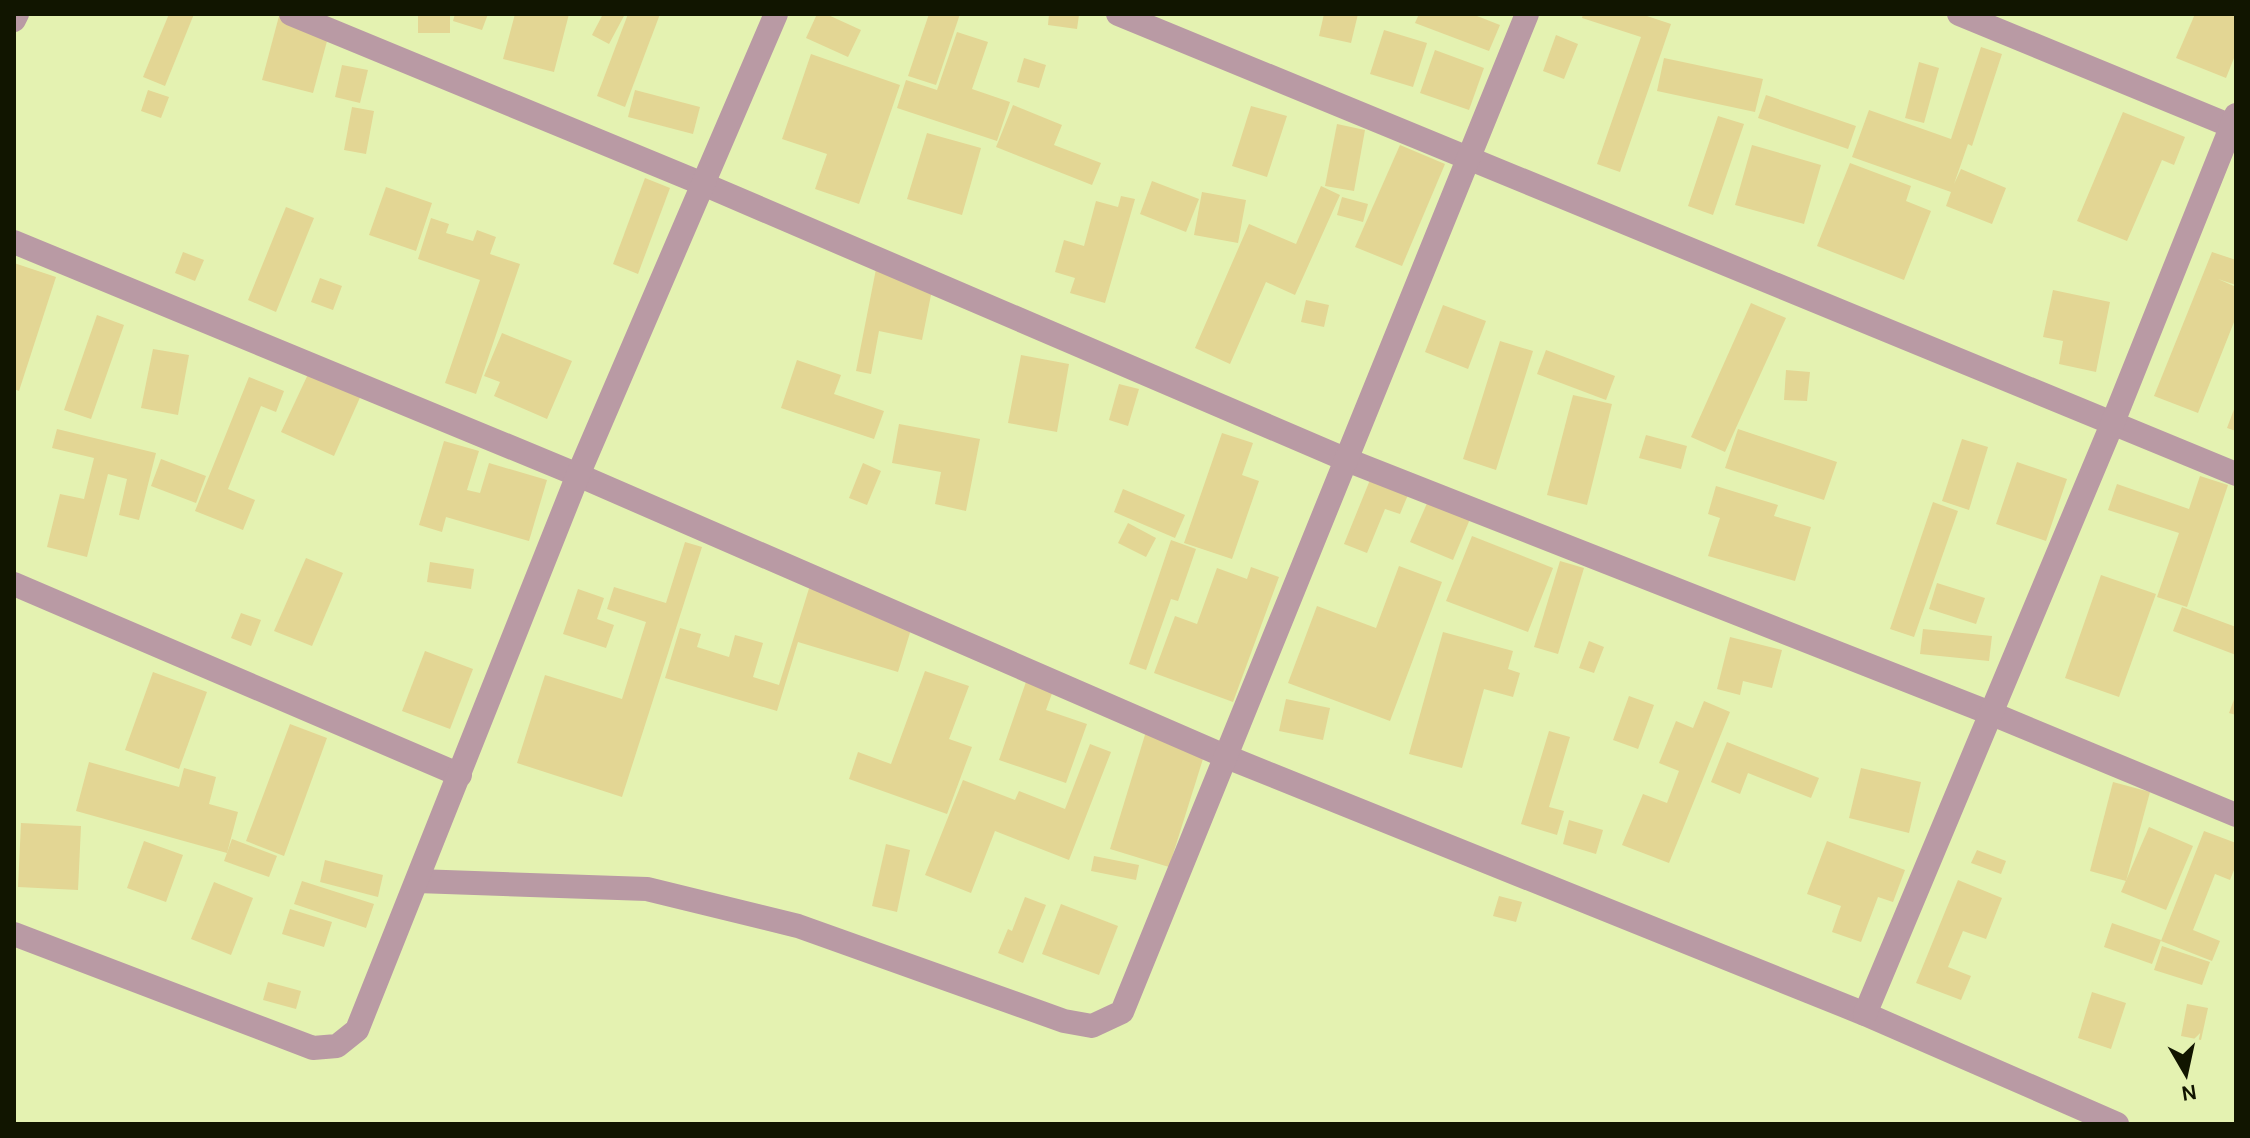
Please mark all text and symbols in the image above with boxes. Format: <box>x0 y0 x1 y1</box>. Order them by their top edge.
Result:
north arrow <box>2146 1034 2226 1114</box>
text: N <box>2179 1079 2199 1107</box>

